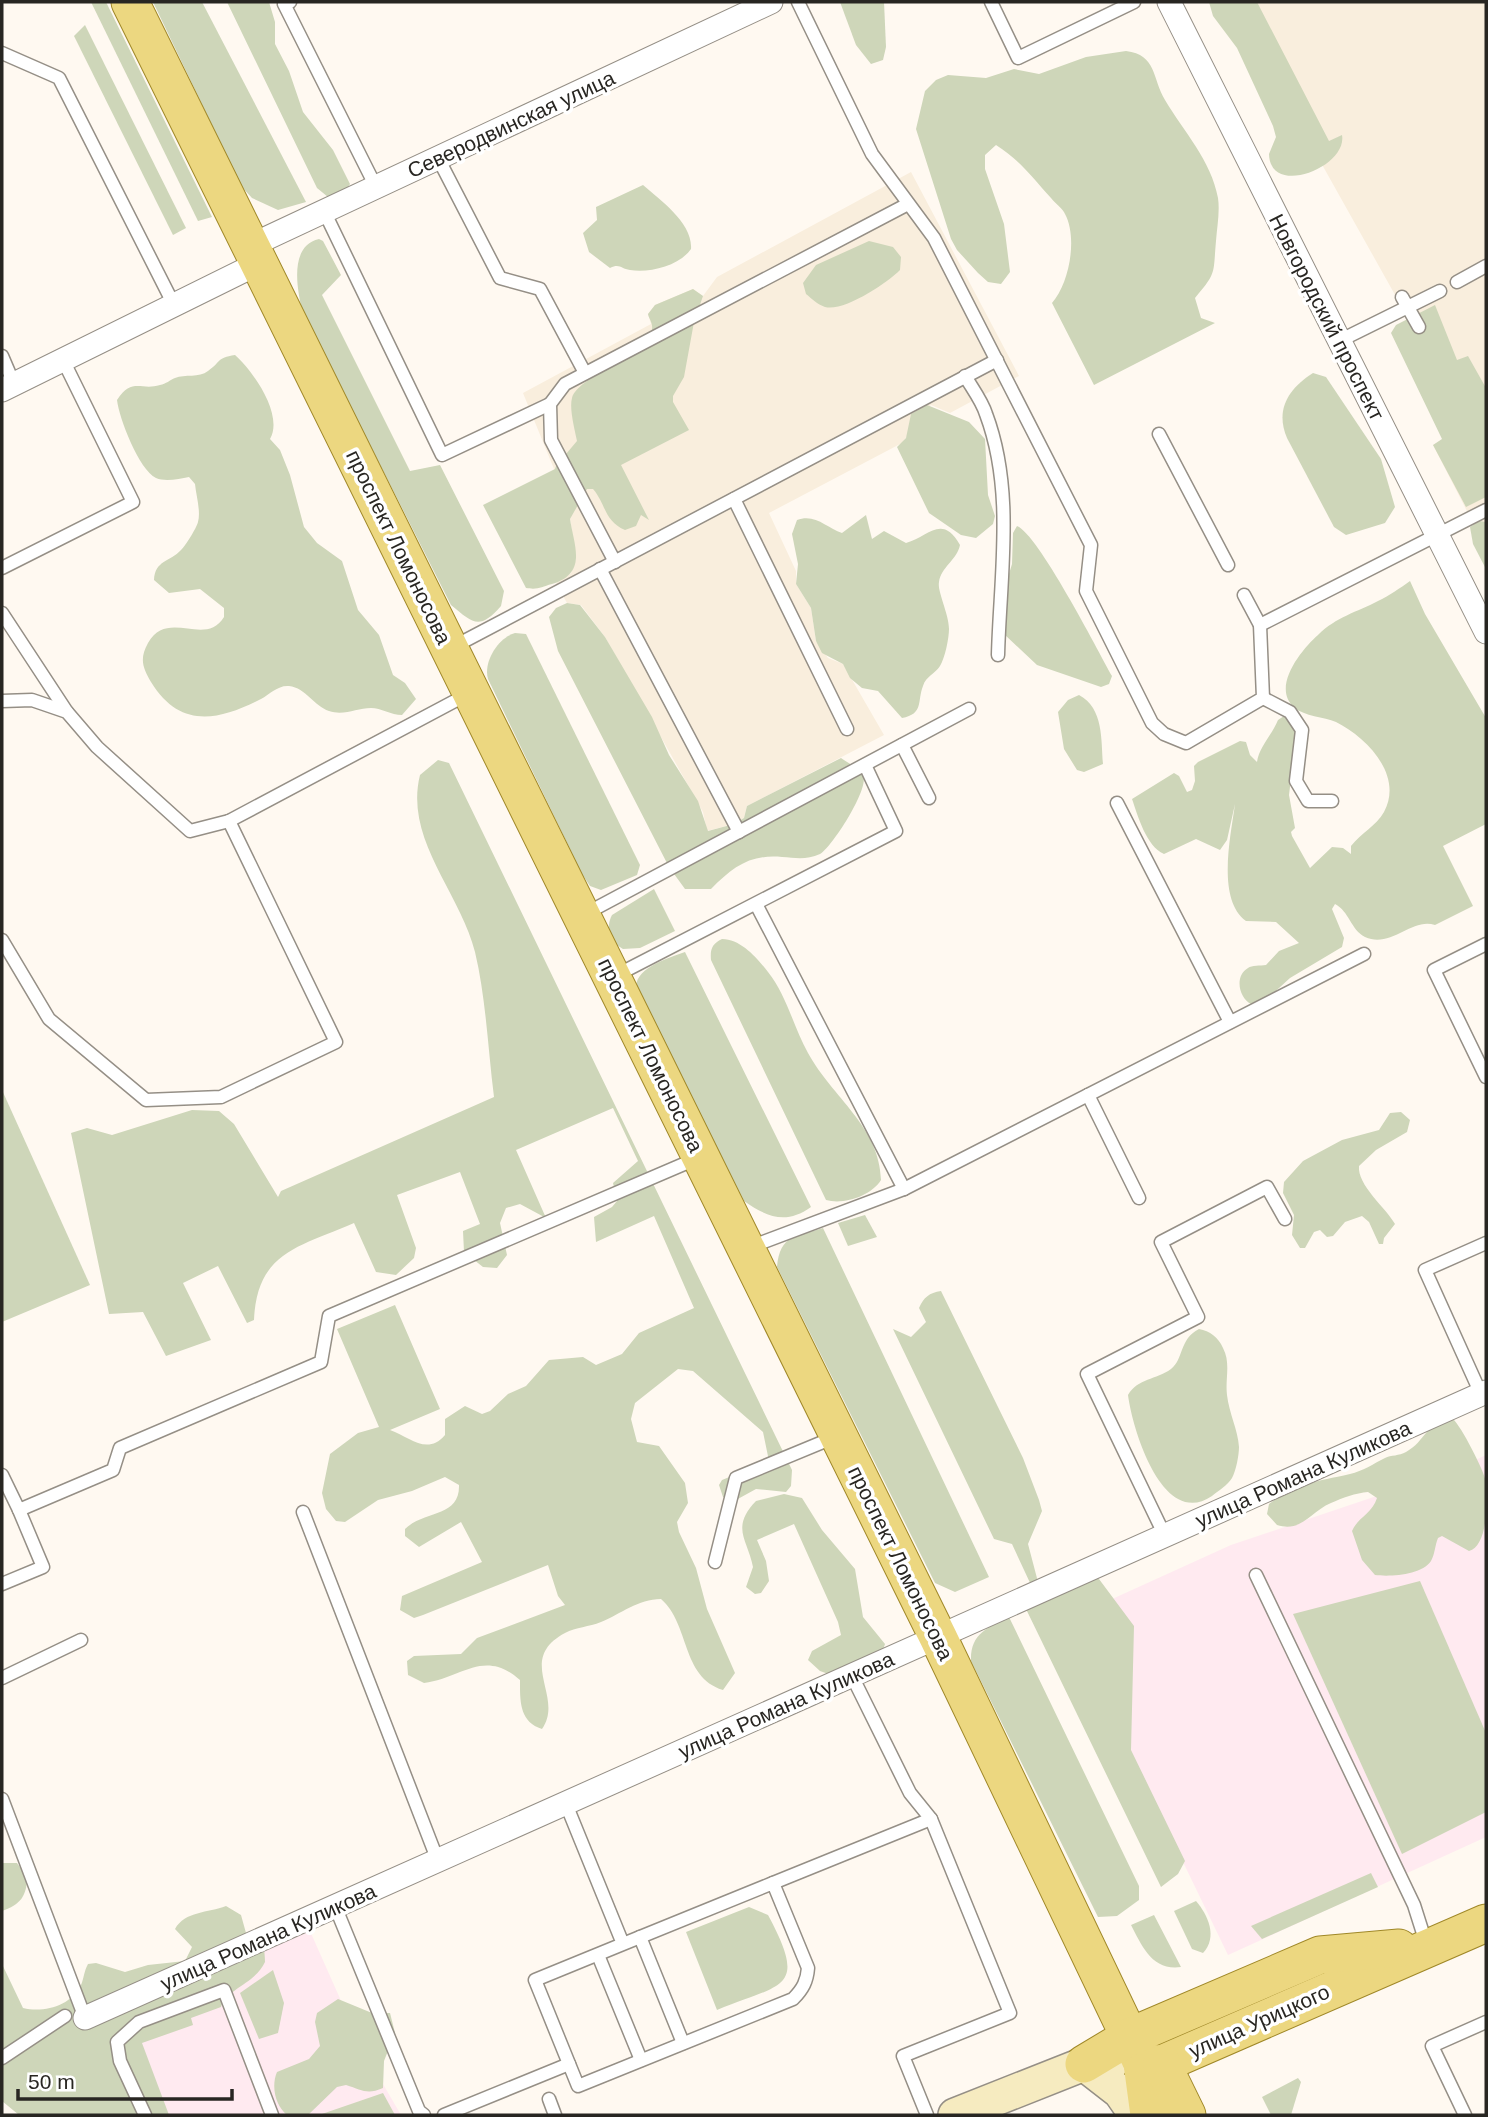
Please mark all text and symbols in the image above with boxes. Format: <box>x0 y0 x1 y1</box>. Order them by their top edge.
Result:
street label: Северодвинская улица <box>404 66 618 182</box>
street label: Новгородский проспект <box>1265 210 1389 424</box>
street label: проспект Ломоносова <box>342 446 456 648</box>
street label: проспект Ломоносова <box>594 954 708 1156</box>
street label: улица Романа Куликова <box>1192 1416 1415 1532</box>
street label: проспект Ломоносова <box>844 1462 958 1664</box>
street label: улица Романа Куликова <box>675 1647 898 1763</box>
street label: улица Романа Куликова <box>157 1879 380 1995</box>
street label: улица Урицкого <box>1185 1980 1333 2062</box>
scale bar <box>18 2058 231 2102</box>
text: 50 m <box>28 2070 75 2093</box>

